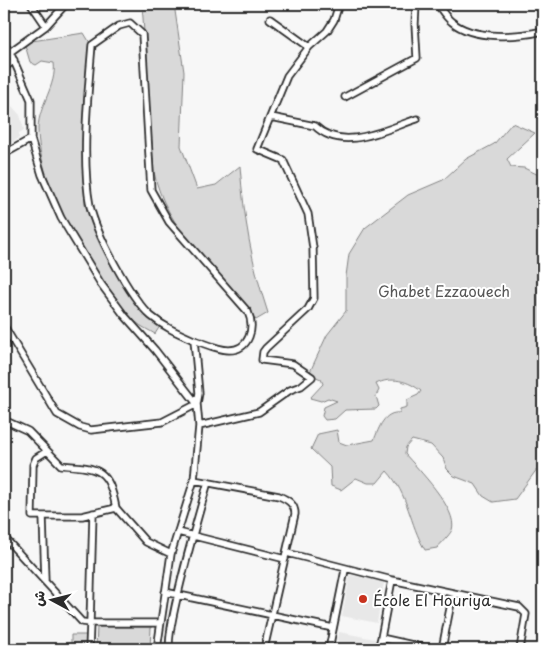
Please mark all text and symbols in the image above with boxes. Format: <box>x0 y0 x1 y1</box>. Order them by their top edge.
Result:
park label: Ghabet Ezzaouech <box>378 279 510 302</box>
north arrow <box>28 576 78 626</box>
place label: École El Houriya <box>373 588 491 611</box>
text: ش <box>27 589 50 607</box>
marker: École El Houriya <box>357 593 369 605</box>

